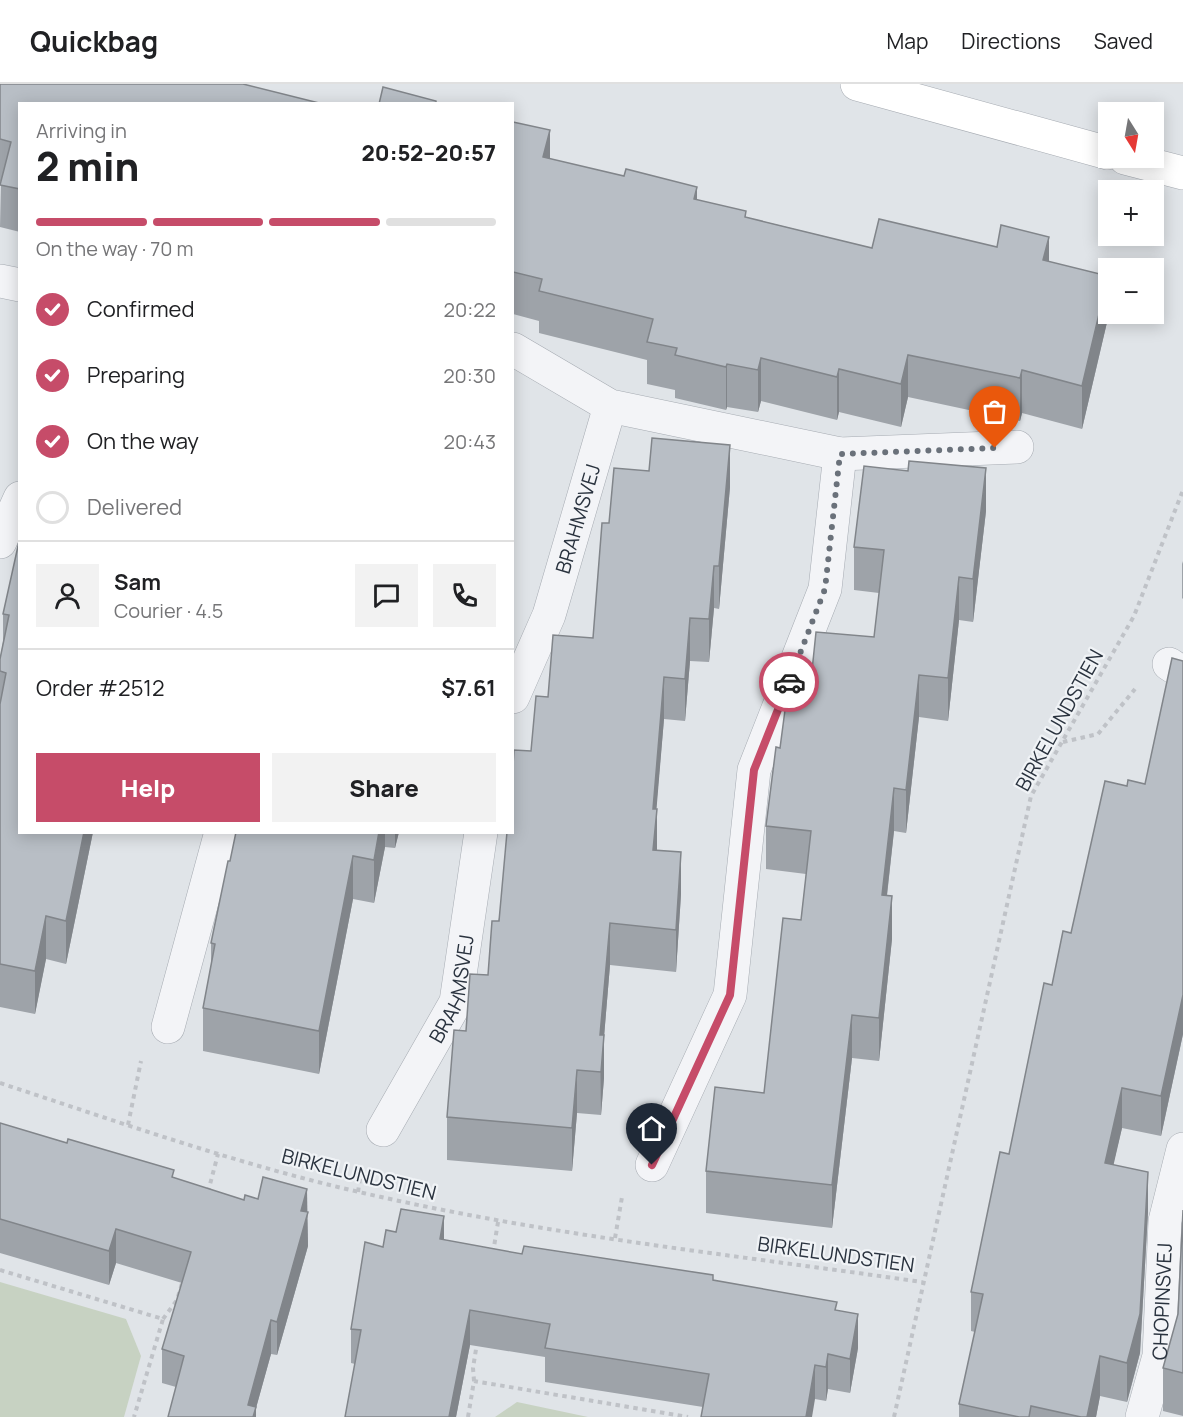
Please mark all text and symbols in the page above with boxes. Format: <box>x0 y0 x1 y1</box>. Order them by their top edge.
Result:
text: Quickbag <box>30 22 158 60</box>
text: Map <box>887 27 928 55</box>
text: Directions <box>961 27 1061 55</box>
text: Saved <box>1094 27 1153 55</box>
north arrow <box>1098 102 1164 168</box>
map controls <box>1098 102 1164 324</box>
text: Arriving in <box>36 117 127 144</box>
text: 20:52–20:57 <box>362 138 496 168</box>
text: 2 min <box>36 139 139 193</box>
button: + <box>1098 180 1164 246</box>
text: On the way · 70 m <box>36 235 193 262</box>
button: − <box>1098 258 1164 324</box>
icon: check <box>36 293 69 326</box>
text: Confirmed <box>87 294 195 324</box>
text: 20:22 <box>444 296 496 323</box>
icon: check <box>36 359 69 392</box>
text: Preparing <box>87 360 185 390</box>
text: 20:30 <box>443 362 496 389</box>
pin <box>969 386 1020 448</box>
icon: bag <box>978 395 1011 428</box>
icon: check <box>36 425 69 458</box>
text: On the way <box>87 426 199 456</box>
text: 20:43 <box>444 428 496 455</box>
street label: BRAHMSVEJ <box>548 461 606 576</box>
text: Delivered <box>87 492 182 522</box>
button: person <box>36 564 99 627</box>
button: chat <box>355 564 418 627</box>
button: phone <box>433 564 496 627</box>
text: Sam <box>114 567 161 597</box>
text: Courier · 4.5 <box>114 597 223 624</box>
street label: BIRKELUNDSTIEN <box>1009 644 1109 796</box>
courier <box>759 652 819 712</box>
icon: car <box>773 666 806 699</box>
text: Order #2512 <box>36 673 164 703</box>
text: $7.61 <box>441 673 496 703</box>
button: Help <box>36 753 260 822</box>
button: Share <box>272 753 496 822</box>
street label: BRAHMSVEJ <box>422 933 479 1048</box>
pin <box>626 1103 677 1165</box>
icon: home <box>635 1112 668 1145</box>
street label: BIRKELUNDSTIEN <box>279 1142 439 1206</box>
street label: BIRKELUNDSTIEN <box>756 1230 916 1278</box>
street label: CHOPINSVEJ <box>1145 1242 1178 1361</box>

